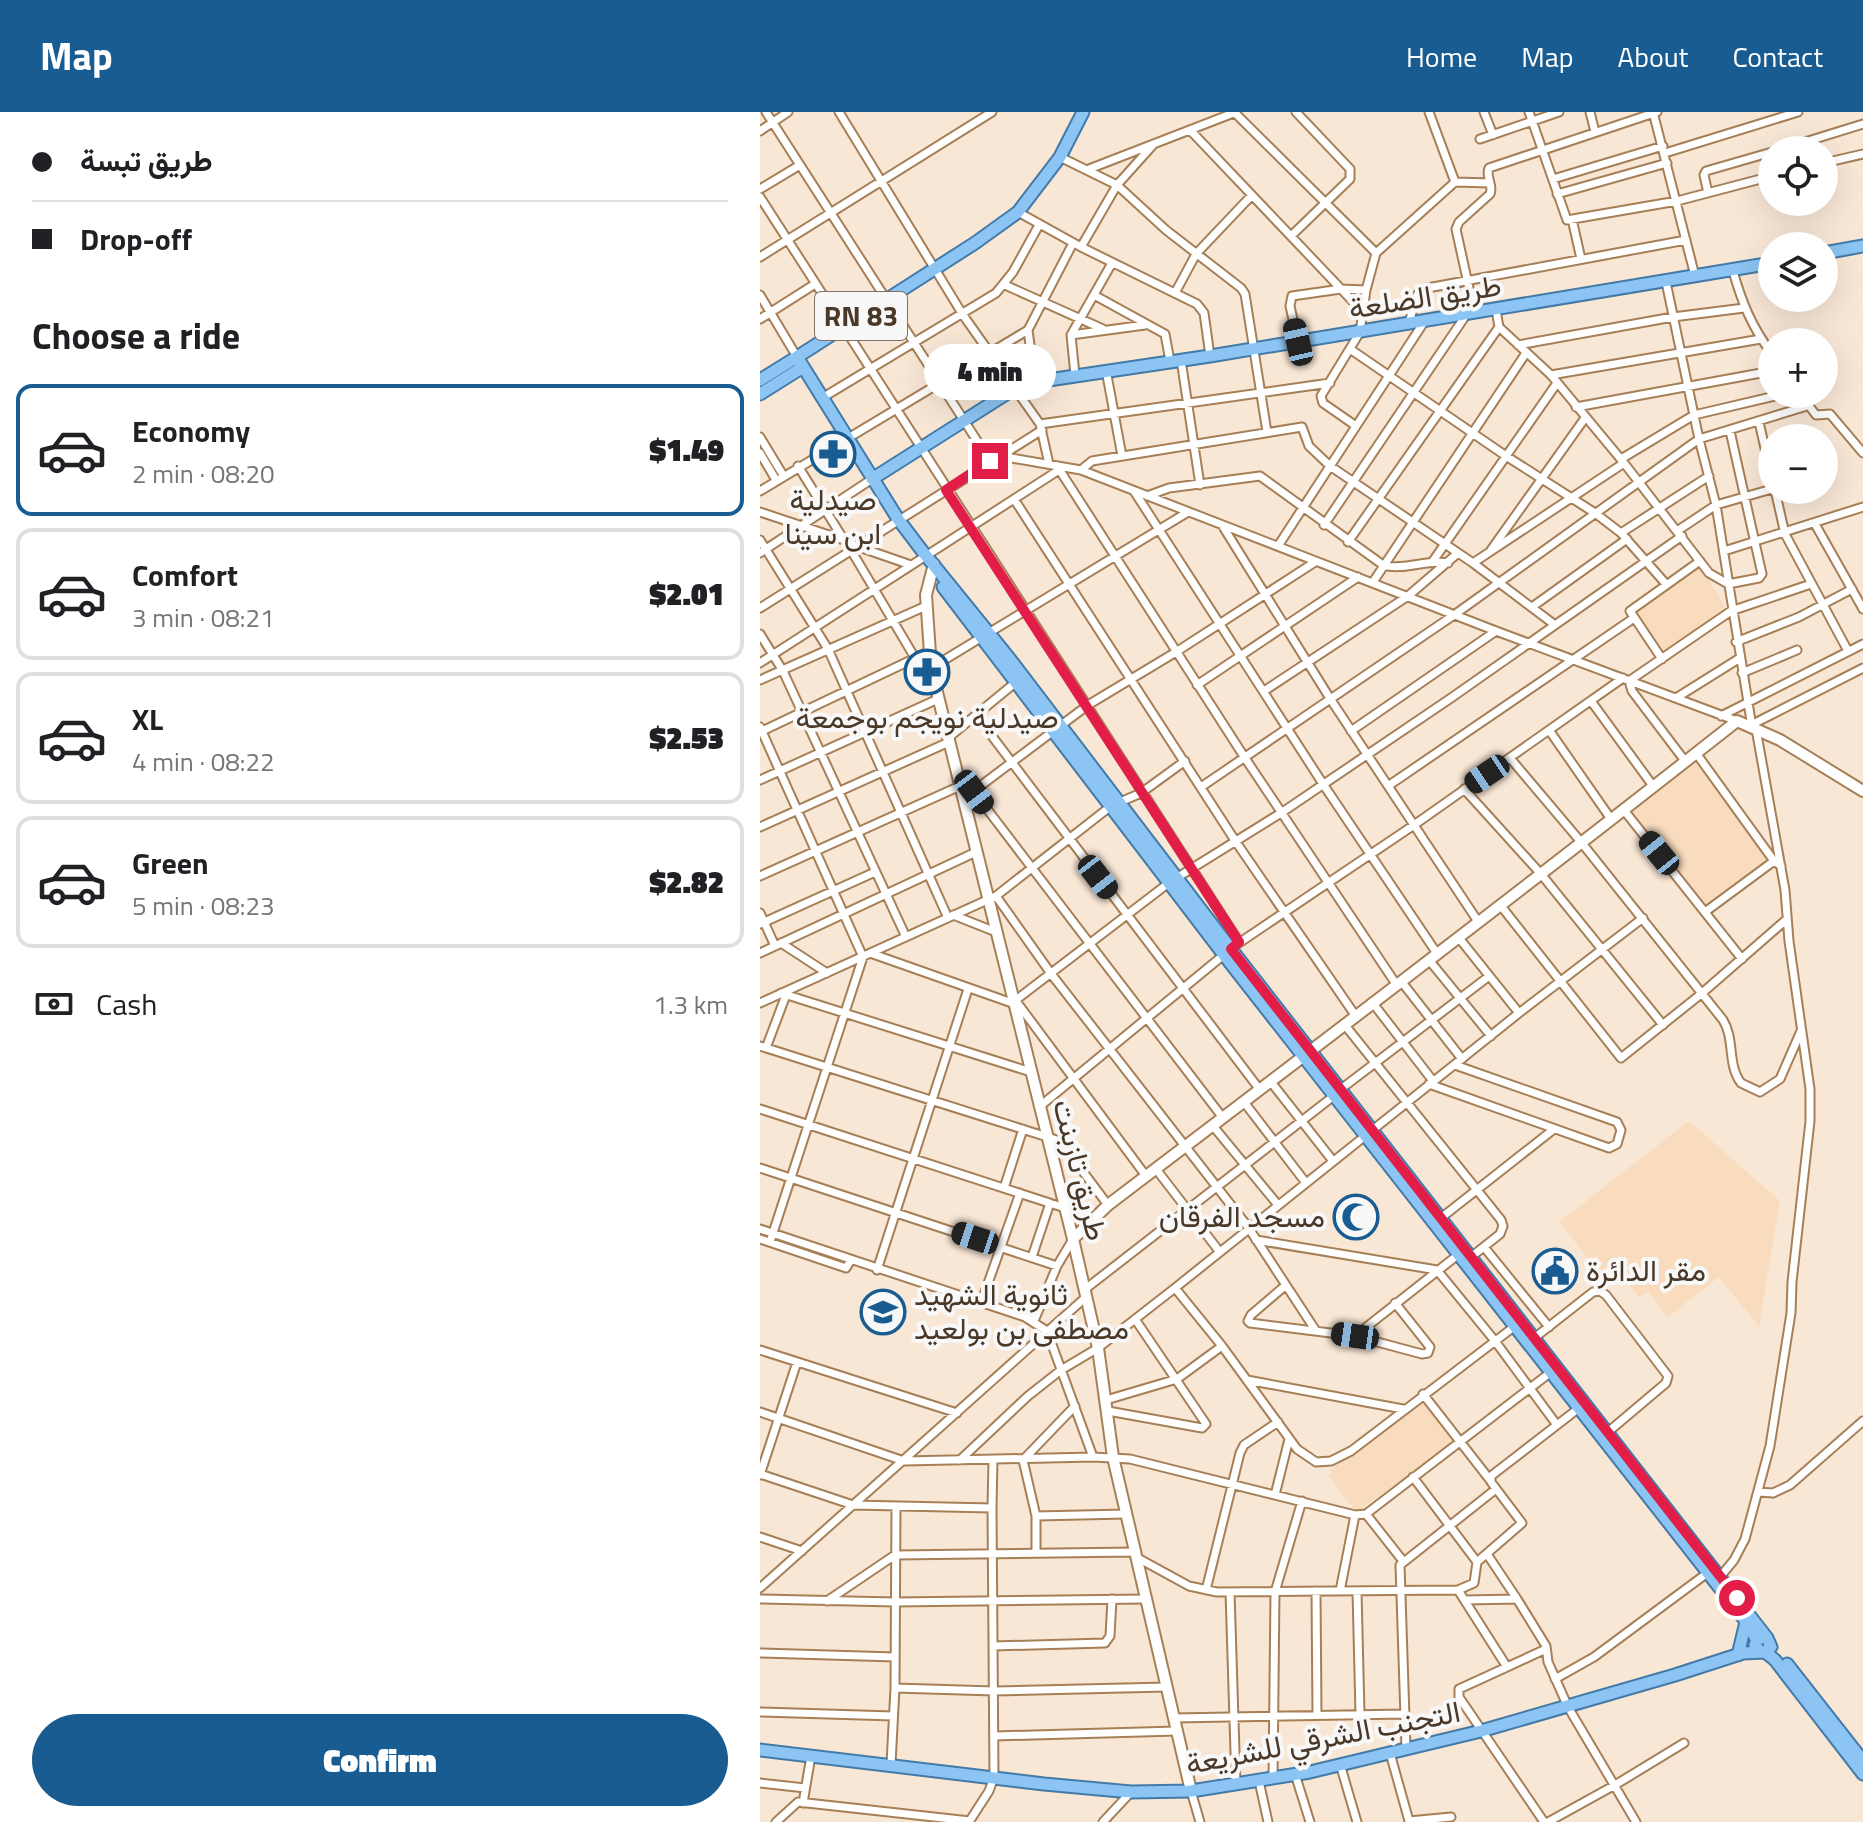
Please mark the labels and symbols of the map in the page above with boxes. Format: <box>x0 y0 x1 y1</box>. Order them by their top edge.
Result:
street label: طريق الضلعة <box>1345 261 1504 331</box>
road number: RN 83 <box>815 292 907 340</box>
car <box>1281 316 1315 368</box>
callout: 4 min <box>924 345 1056 401</box>
pharmacy icon: صيدلية ابن سينا <box>809 430 857 478</box>
route end <box>972 443 1008 479</box>
place label: صيدلية ابن سينا <box>785 476 881 556</box>
pharmacy icon: صيدلية نويجم بوجمعة <box>903 648 951 696</box>
place label: صيدلية نويجم بوجمعة <box>795 694 1059 740</box>
car <box>1460 751 1514 797</box>
car <box>950 766 998 818</box>
car <box>1635 827 1683 879</box>
car <box>1074 851 1122 903</box>
street label: طريق تازبنت <box>1041 1094 1121 1245</box>
place label: مسجد الفرقان <box>1159 1193 1325 1239</box>
mosque icon: مسجد الفرقان <box>1332 1193 1380 1241</box>
car <box>948 1219 1002 1257</box>
public building icon: مقر الدائرة <box>1531 1247 1579 1295</box>
place label: مقر الدائرة <box>1586 1247 1706 1293</box>
place label: ثانوية الشهيد مصطفى بن بولعيد <box>914 1271 1129 1351</box>
school or university icon: ثانوية الشهيد مصطفى بن بولعيد <box>859 1288 907 1336</box>
car <box>1330 1321 1380 1351</box>
route start <box>1719 1580 1755 1616</box>
street label: التجنب الشرقي للشريعة <box>1182 1688 1464 1788</box>

